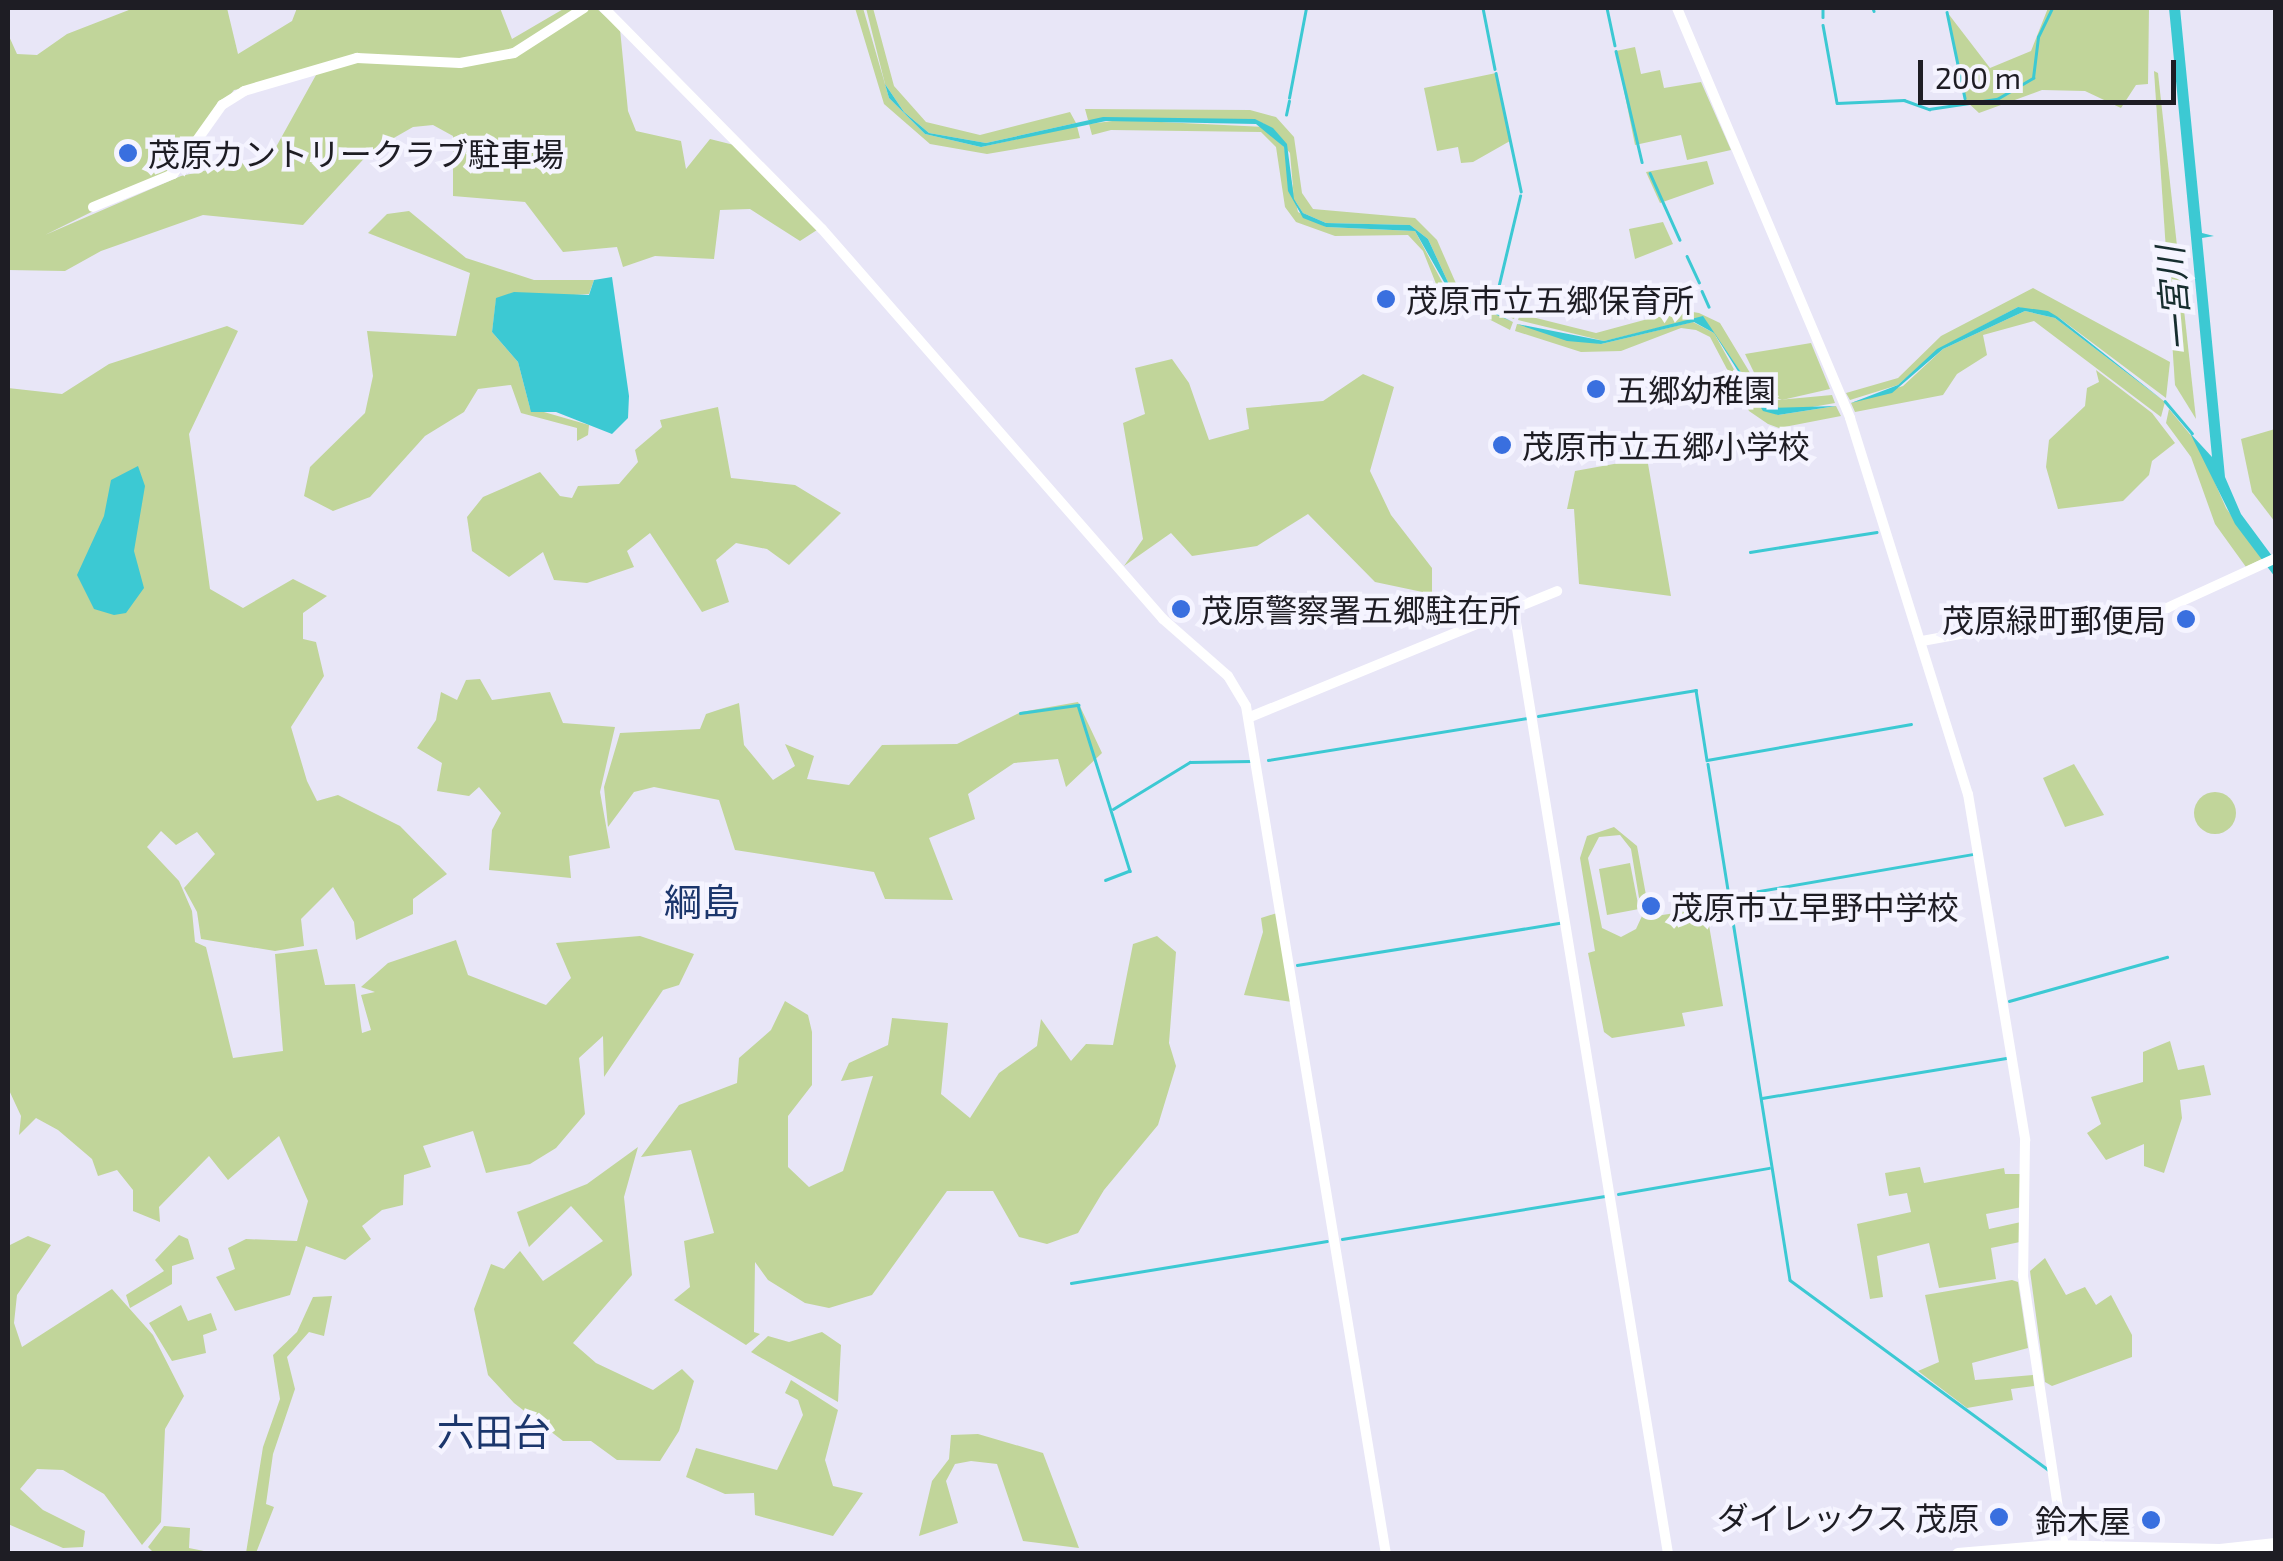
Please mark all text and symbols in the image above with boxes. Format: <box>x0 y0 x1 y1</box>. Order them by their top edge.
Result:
scale bar <box>1923 40 2180 102</box>
text: 200 m <box>1935 59 2021 95</box>
place label: 茂原カントリークラブ駐車場 <box>148 134 564 172</box>
marker: 茂原カントリークラブ駐車場 <box>117 142 139 164</box>
water label: 一宮川 <box>2148 245 2198 353</box>
place label: 茂原市立五郷保育所 <box>1406 280 1694 318</box>
marker: 茂原市立五郷保育所 <box>1375 288 1397 310</box>
place label: 五郷幼稚園 <box>1616 370 1776 408</box>
marker: 五郷幼稚園 <box>1585 378 1607 400</box>
place label: 茂原市立五郷小学校 <box>1522 426 1810 464</box>
marker: 茂原市立五郷小学校 <box>1491 434 1513 456</box>
place label: 茂原警察署五郷駐在所 <box>1201 590 1521 628</box>
marker: 茂原警察署五郷駐在所 <box>1170 598 1192 620</box>
place label: 茂原緑町郵便局 <box>1942 600 2166 638</box>
marker: 茂原緑町郵便局 <box>2175 608 2197 630</box>
district label: 綱島 <box>664 879 740 925</box>
place label: 茂原市立早野中学校 <box>1671 887 1959 925</box>
marker: 茂原市立早野中学校 <box>1640 895 1662 917</box>
district label: 六田台 <box>437 1409 551 1455</box>
place label: ダイレックス 茂原 <box>1716 1498 1979 1536</box>
place label: 鈴木屋 <box>2035 1501 2131 1539</box>
marker: ダイレックス 茂原 <box>1988 1506 2010 1528</box>
marker: 鈴木屋 <box>2140 1509 2162 1531</box>

